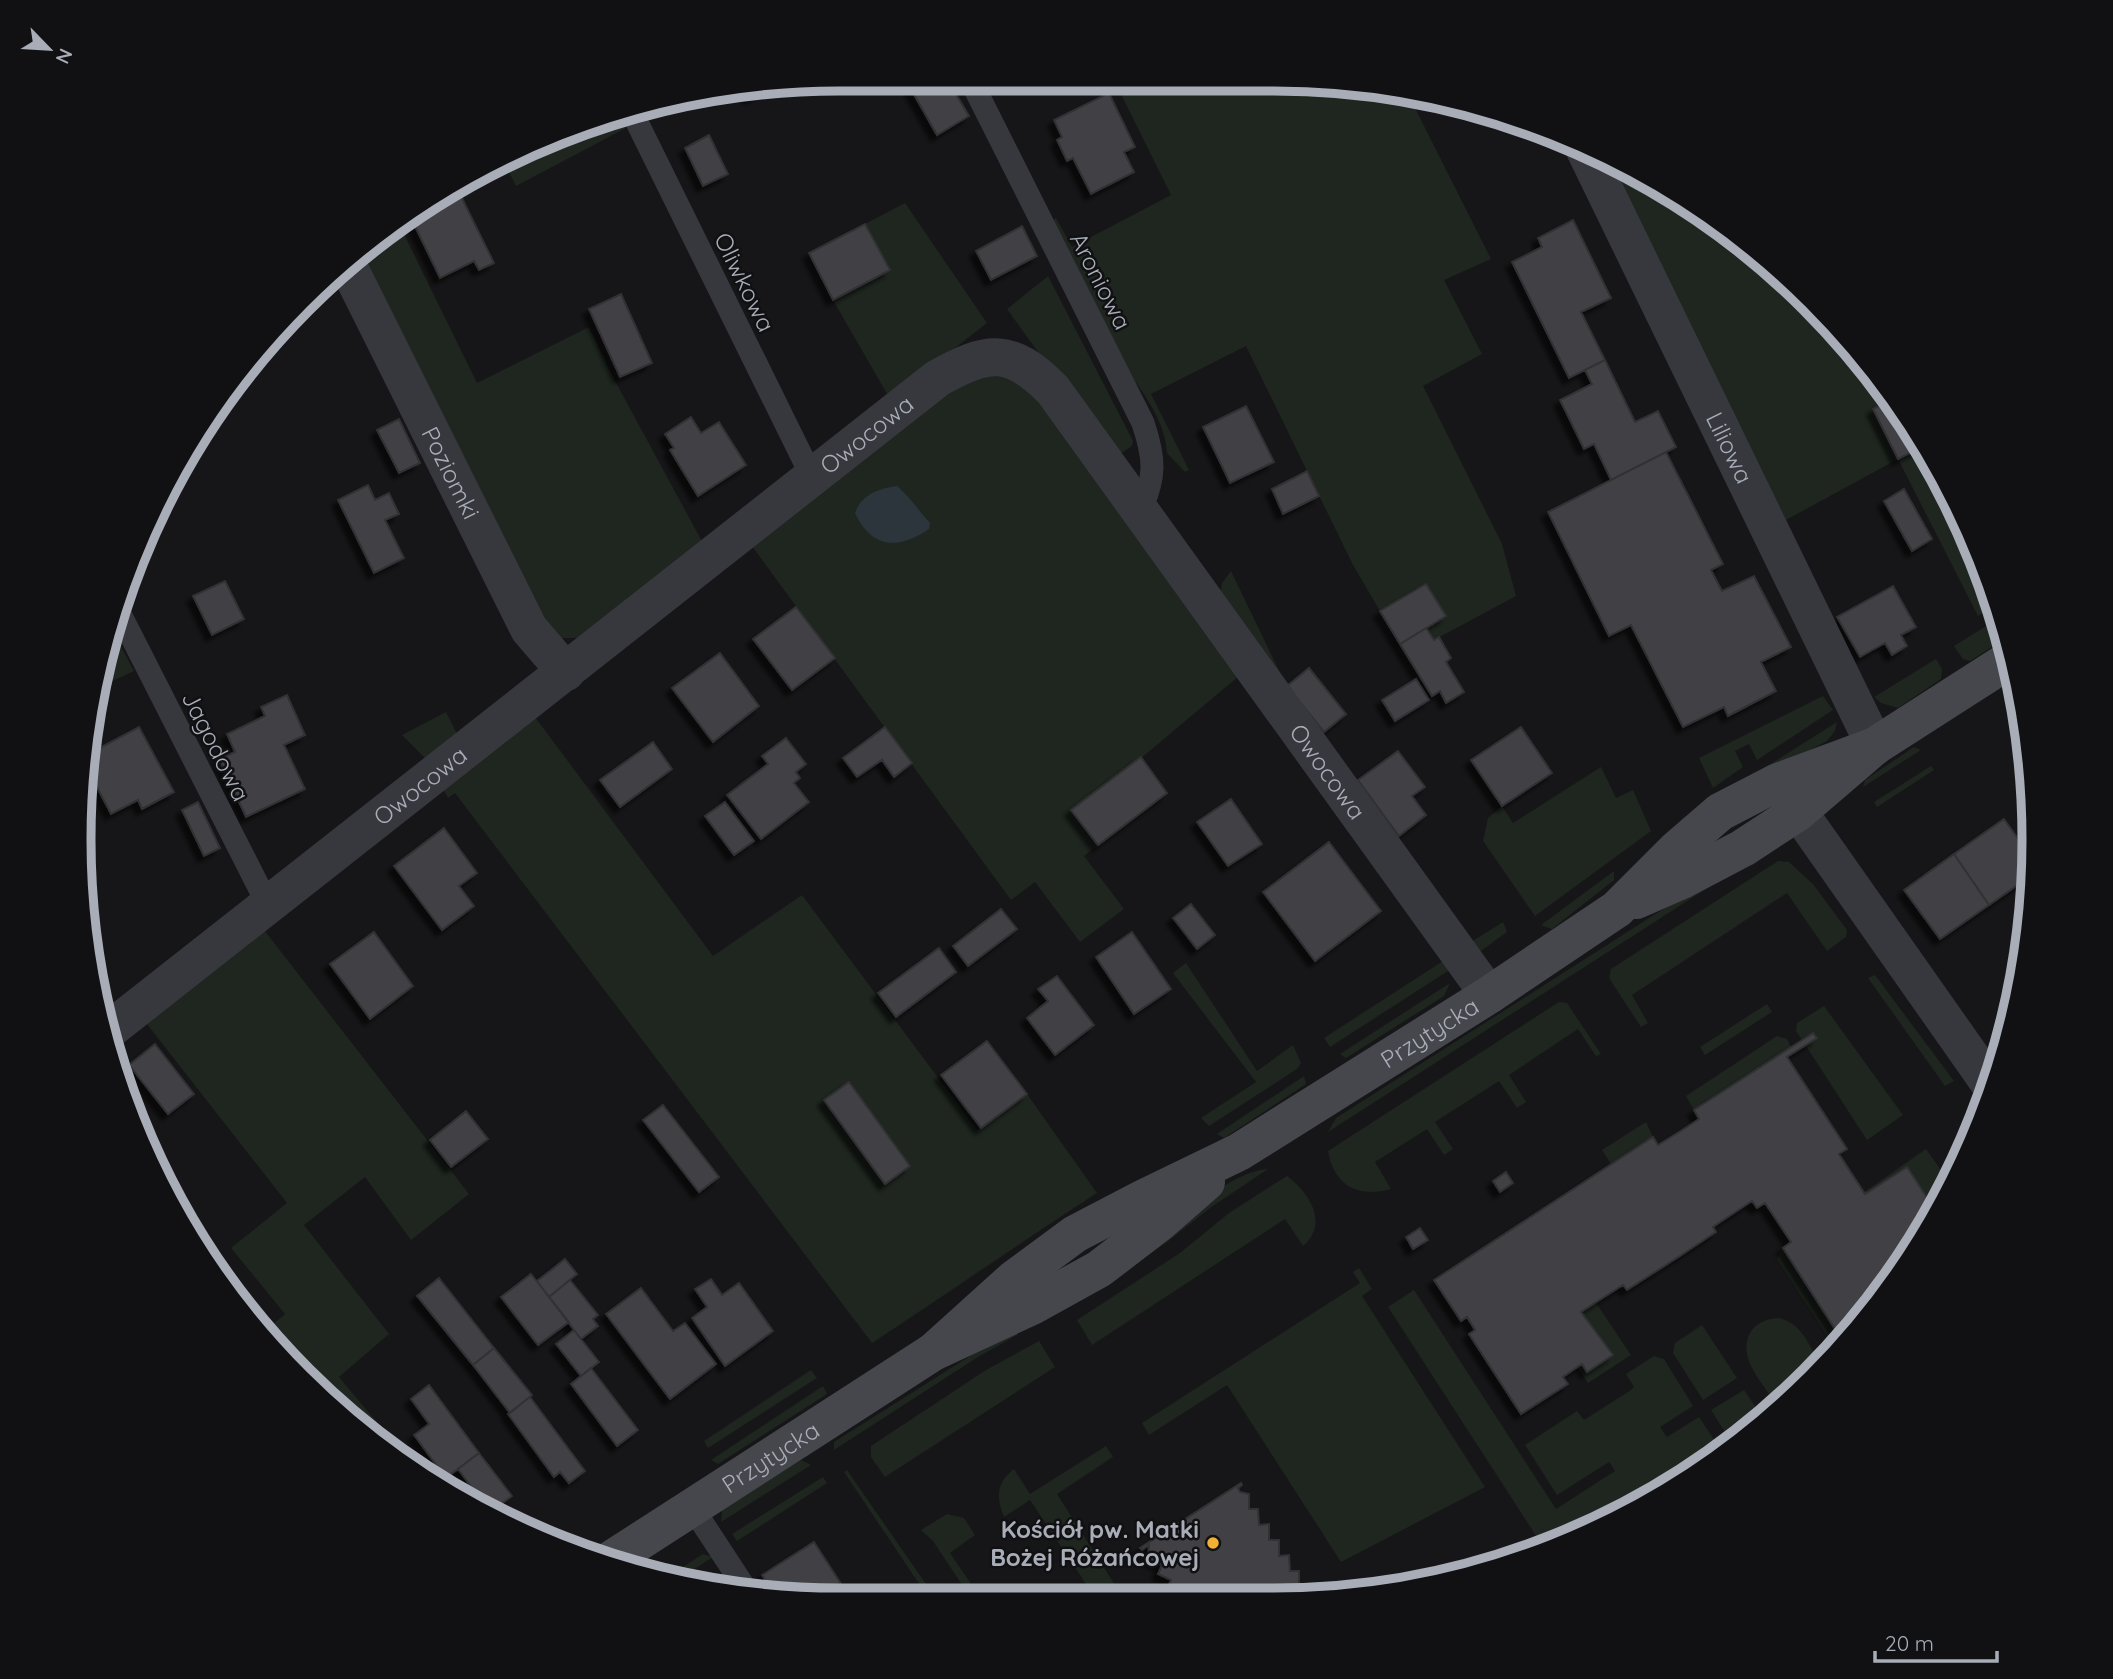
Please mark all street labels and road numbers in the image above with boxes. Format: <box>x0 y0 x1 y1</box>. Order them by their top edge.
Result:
street label: Aroniowa <box>1064 227 1138 335</box>
street label: Oliwkowa <box>708 228 782 336</box>
street label: Owocowa <box>814 388 919 480</box>
street label: Liliowa <box>1700 407 1760 488</box>
street label: Poziomki <box>415 422 487 524</box>
street label: Jagodowa <box>176 686 256 806</box>
street label: Owocowa <box>1283 718 1372 825</box>
street label: Owocowa <box>367 739 473 831</box>
street label: Przytycka <box>1375 990 1484 1074</box>
street label: Przytycka <box>716 1414 825 1499</box>

